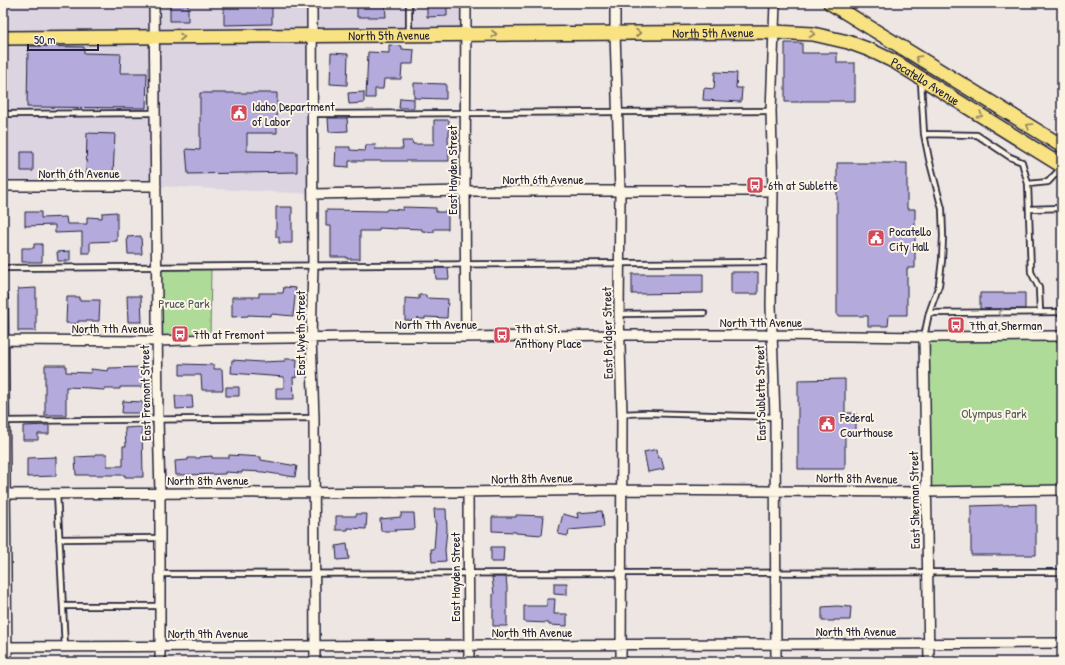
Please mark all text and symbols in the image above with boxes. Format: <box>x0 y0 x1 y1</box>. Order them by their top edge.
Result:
street label: North 5th Avenue <box>672 23 754 42</box>
scale bar <box>28 26 98 52</box>
street label: North 5th Avenue <box>348 26 430 44</box>
one-way arrow <box>635 29 641 37</box>
one-way arrow <box>809 29 815 38</box>
one-way arrow <box>491 30 497 38</box>
text: 50 m <box>34 31 55 48</box>
one-way arrow <box>179 32 185 41</box>
street label: Pocatello Avenue <box>888 52 963 109</box>
one-way arrow <box>915 55 922 62</box>
place label: Idaho Department of Labor <box>252 97 335 130</box>
public building icon: Idaho Department of Labor <box>229 103 249 123</box>
one-way arrow <box>976 110 983 118</box>
one-way arrow <box>1026 123 1033 131</box>
street label: East Hayden Street <box>443 125 461 215</box>
street label: North 6th Avenue <box>38 164 120 182</box>
street label: North 6th Avenue <box>502 170 584 188</box>
bus stop icon: 6th at Sublette <box>745 175 765 195</box>
place label: 6th at Sublette <box>768 176 838 194</box>
place label: Pocatello City Hall <box>889 222 931 255</box>
public building icon: Pocatello City Hall <box>866 228 886 248</box>
street label: East Bridger Street <box>597 286 617 379</box>
street label: East Wyeth Street <box>291 290 309 376</box>
park label: Pruce Park <box>158 294 210 312</box>
one-way arrow <box>998 309 1004 317</box>
street label: North 7th Avenue <box>720 313 802 331</box>
street label: North 7th Avenue <box>395 315 477 333</box>
bus stop icon: 7th at Sherman <box>946 315 966 335</box>
place label: 7th at Sherman <box>969 316 1042 334</box>
street label: North 7th Avenue <box>72 319 154 337</box>
place label: 7th at St. Anthony Place <box>515 319 582 352</box>
bus stop icon: 7th at Fremont <box>170 324 190 344</box>
place label: 7th at Fremont <box>193 325 265 343</box>
bus stop icon: 7th at St. Anthony Place <box>492 325 512 345</box>
street label: East Fremont Street <box>135 344 155 441</box>
street label: East Sublette Street <box>750 344 770 441</box>
park label: Olympus Park <box>961 404 1027 422</box>
place label: Federal Courthouse <box>839 408 893 441</box>
public building icon: Federal Courthouse <box>817 414 837 434</box>
street label: East Sherman Street <box>904 450 924 549</box>
street label: North 8th Avenue <box>491 468 573 488</box>
street label: North 8th Avenue <box>816 468 898 488</box>
street label: North 8th Avenue <box>167 471 249 489</box>
street label: East Hayden Street <box>446 532 464 622</box>
street label: North 9th Avenue <box>816 622 896 640</box>
street label: North 9th Avenue <box>492 623 572 641</box>
street label: North 9th Avenue <box>168 624 248 642</box>

